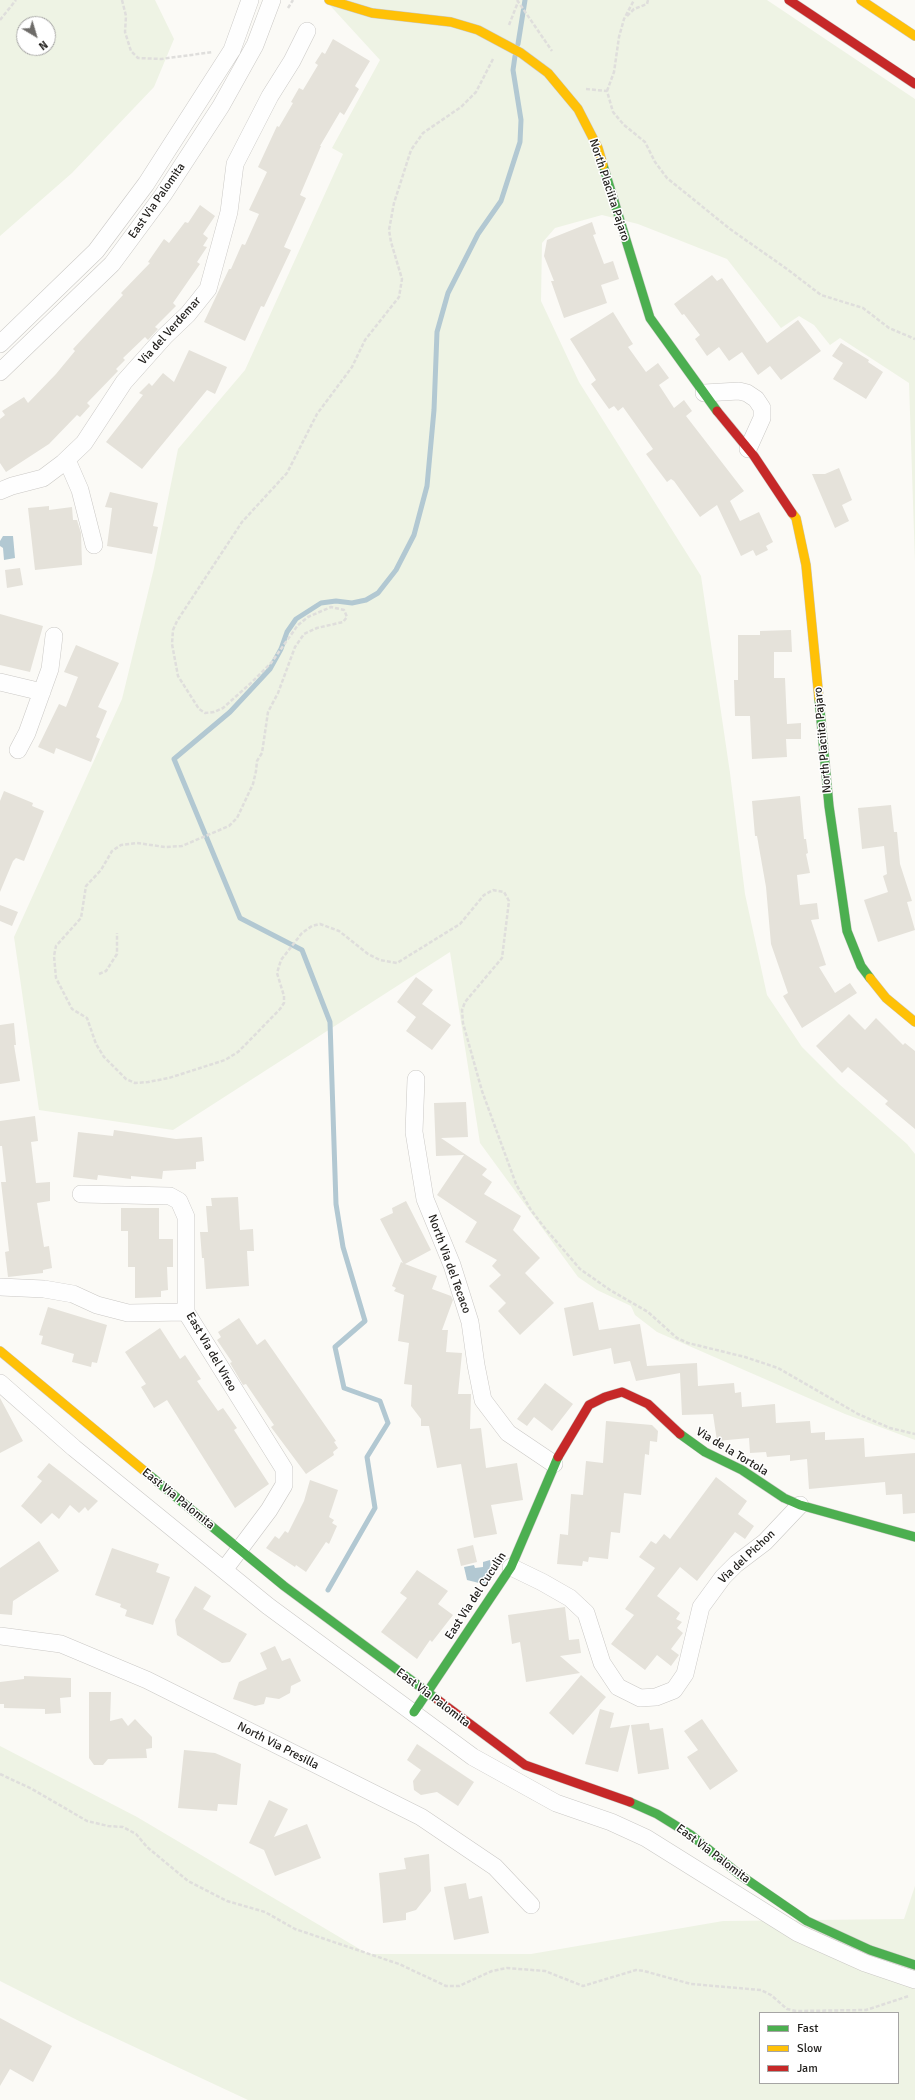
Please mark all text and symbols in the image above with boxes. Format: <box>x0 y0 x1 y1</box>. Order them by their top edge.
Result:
north arrow <box>16 16 56 56</box>
text: N <box>36 38 50 53</box>
street label: North Placiita Pajaro <box>586 137 632 243</box>
street label: East Via Palomita <box>126 160 188 242</box>
street label: Via del Verdemar <box>136 294 204 368</box>
street label: North Placiita Pajaro <box>811 686 835 794</box>
street label: North Via del Tecaco <box>424 1213 474 1315</box>
street label: East Via del Vireo <box>183 1310 239 1394</box>
street label: Via de la Tortola <box>693 1425 771 1479</box>
street label: East Via Palomita <box>139 1465 217 1533</box>
street label: Via del Pichon <box>716 1527 778 1587</box>
street label: East Via del Cuculin <box>442 1550 510 1642</box>
street label: East Via Palomita <box>393 1665 473 1731</box>
street label: North Via Presilla <box>235 1719 321 1773</box>
street label: East Via Palomita <box>673 1821 753 1887</box>
legend <box>759 2012 899 2084</box>
text: Fast <box>797 2021 818 2036</box>
text: Slow <box>797 2041 822 2056</box>
text: Jam <box>797 2061 818 2076</box>

